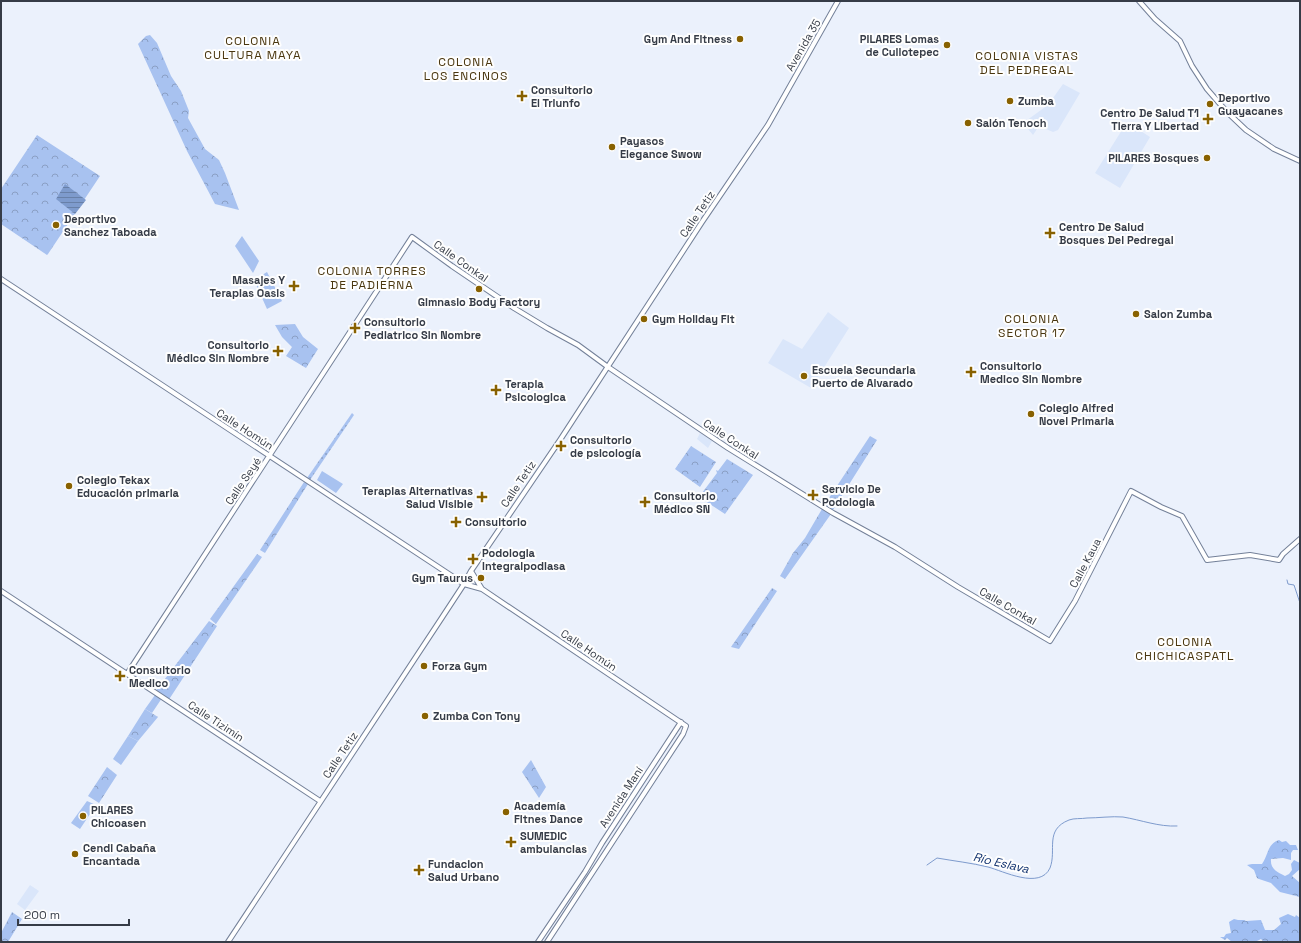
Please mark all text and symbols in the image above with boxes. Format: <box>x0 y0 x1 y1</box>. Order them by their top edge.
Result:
street label: Avenida 35 <box>782 16 824 74</box>
place label: Gym And Fitness <box>644 32 732 46</box>
place label: PILARES Lomas de Cuilotepec <box>860 32 940 59</box>
district label: COLONIA CULTURA MAYA <box>204 33 302 63</box>
marker: Gym And Fitness <box>735 34 745 44</box>
marker: PILARES Lomas de Cuilotepec <box>942 40 952 50</box>
district label: COLONIA VISTAS DEL PEDREGAL <box>975 48 1079 78</box>
district label: COLONIA LOS ENCINOS <box>424 54 508 84</box>
place label: Consultorio El Triunfo <box>531 83 593 110</box>
marker: Consultorio El Triunfo <box>516 90 528 102</box>
place label: Deportivo Guayacanes <box>1218 91 1283 118</box>
place label: Zumba <box>1018 94 1054 108</box>
marker: Zumba <box>1005 96 1015 106</box>
marker: Deportivo Guayacanes <box>1205 99 1215 109</box>
place label: Centro De Salud T1 Tierra Y Libertad <box>1100 106 1199 133</box>
marker: Centro De Salud T1 Tierra Y Libertad <box>1202 113 1214 125</box>
place label: Salón Tenoch <box>976 116 1047 130</box>
marker: Salón Tenoch <box>963 118 973 128</box>
place label: Payasos Elegance Swow <box>620 134 702 161</box>
marker: Payasos Elegance Swow <box>607 142 617 152</box>
place label: PILARES Bosques <box>1108 151 1199 165</box>
marker: PILARES Bosques <box>1202 153 1212 163</box>
street label: Calle Tetiz <box>676 188 718 240</box>
place label: Deportivo Sanchez Taboada <box>64 212 157 239</box>
marker: Deportivo Sanchez Taboada <box>51 220 61 230</box>
place label: Centro De Salud Bosques Del Pedregal <box>1059 220 1174 247</box>
marker: Centro De Salud Bosques Del Pedregal <box>1044 227 1056 239</box>
street label: Calle Conkal <box>431 237 491 285</box>
district label: COLONIA TORRES DE PADIERNA <box>317 263 427 293</box>
place label: Masajes Y Terapias Oasis <box>210 273 285 300</box>
marker: Masajes Y Terapias Oasis <box>288 280 300 292</box>
marker: Gimnasio Body Factory <box>474 284 484 294</box>
place label: Gimnasio Body Factory <box>418 295 540 309</box>
place label: Salon Zumba <box>1144 307 1213 321</box>
marker: Salon Zumba <box>1131 309 1141 319</box>
district label: COLONIA SECTOR 17 <box>998 311 1066 341</box>
place label: Gym Holiday Fit <box>652 312 735 326</box>
marker: Gym Holiday Fit <box>639 314 649 324</box>
place label: Consultorio Pediatrico Sin Nombre <box>364 315 481 342</box>
marker: Consultorio Pediatrico Sin Nombre <box>349 322 361 334</box>
place label: Consultorio Médico Sin Nombre <box>167 338 269 365</box>
marker: Consultorio Médico Sin Nombre <box>272 345 284 357</box>
place label: Consultorio Medico Sin Nombre <box>980 359 1082 386</box>
place label: Escuela Secundaria Puerto de Alvarado <box>812 363 916 390</box>
marker: Consultorio Medico Sin Nombre <box>965 366 977 378</box>
marker: Escuela Secundaria Puerto de Alvarado <box>799 371 809 381</box>
place label: Terapia Psicologica <box>505 377 566 404</box>
marker: Terapia Psicologica <box>490 384 502 396</box>
place label: Colegio Alfred Novel Primaria <box>1039 401 1115 428</box>
street label: Calle Homún <box>214 405 276 453</box>
marker: Colegio Alfred Novel Primaria <box>1026 409 1036 419</box>
street label: Calle Conkal <box>701 416 761 462</box>
place label: Consultorio de psicología <box>570 433 642 460</box>
marker: Consultorio de psicología <box>555 440 567 452</box>
street label: Calle Seyé <box>222 454 264 508</box>
street label: Calle Tetiz <box>497 458 539 510</box>
place label: Colegio Tekax Educación primaria <box>77 473 180 500</box>
marker: Colegio Tekax Educación primaria <box>64 481 74 491</box>
place label: Servicio De Podologia <box>822 482 881 509</box>
place label: Terapias Alternativas Salud Visible <box>362 484 473 511</box>
place label: Consultorio Médico SN <box>654 489 716 516</box>
marker: Servicio De Podologia <box>807 489 819 501</box>
marker: Terapias Alternativas Salud Visible <box>476 491 488 503</box>
marker: Consultorio Médico SN <box>639 496 651 508</box>
place label: Consultorio <box>465 515 527 529</box>
marker: Consultorio <box>450 516 462 528</box>
street label: Calle Kaua <box>1066 535 1104 590</box>
place label: Podologia Integralpodiasa <box>482 546 566 573</box>
marker: Podologia Integralpodiasa <box>467 553 479 565</box>
place label: Gym Taurus <box>412 571 473 585</box>
marker: Gym Taurus <box>476 573 486 583</box>
street label: Calle Conkal <box>977 584 1039 628</box>
street label: Calle Homún <box>558 626 620 674</box>
district label: COLONIA CHICHICASPATL <box>1135 634 1235 664</box>
place label: Forza Gym <box>432 659 487 673</box>
marker: Forza Gym <box>419 661 429 671</box>
place label: Consultorio Medico <box>129 663 191 690</box>
marker: Consultorio Medico <box>114 670 126 682</box>
street label: Calle Tizimín <box>185 698 247 744</box>
place label: Zumba Con Tony <box>433 709 520 723</box>
marker: Zumba Con Tony <box>420 711 430 721</box>
street label: Calle Tetiz <box>319 729 361 781</box>
street label: Avenida Maní <box>596 764 646 830</box>
place label: Academía Fitnes Dance <box>514 799 583 826</box>
place label: PILARES Chicoasen <box>91 803 146 830</box>
marker: Academía Fitnes Dance <box>501 807 511 817</box>
marker: PILARES Chicoasen <box>78 811 88 821</box>
place label: SUMEDIC ambulancias <box>520 829 587 856</box>
marker: SUMEDIC ambulancias <box>505 836 517 848</box>
place label: Cendi Cabaña Encantada <box>83 841 157 868</box>
marker: Cendi Cabaña Encantada <box>70 849 80 859</box>
water label: Río Eslava <box>972 849 1031 877</box>
place label: Fundacion Salud Urbano <box>428 857 499 884</box>
marker: Fundacion Salud Urbano <box>413 864 425 876</box>
scale bar <box>18 901 129 927</box>
text: 200 m <box>24 907 60 923</box>

